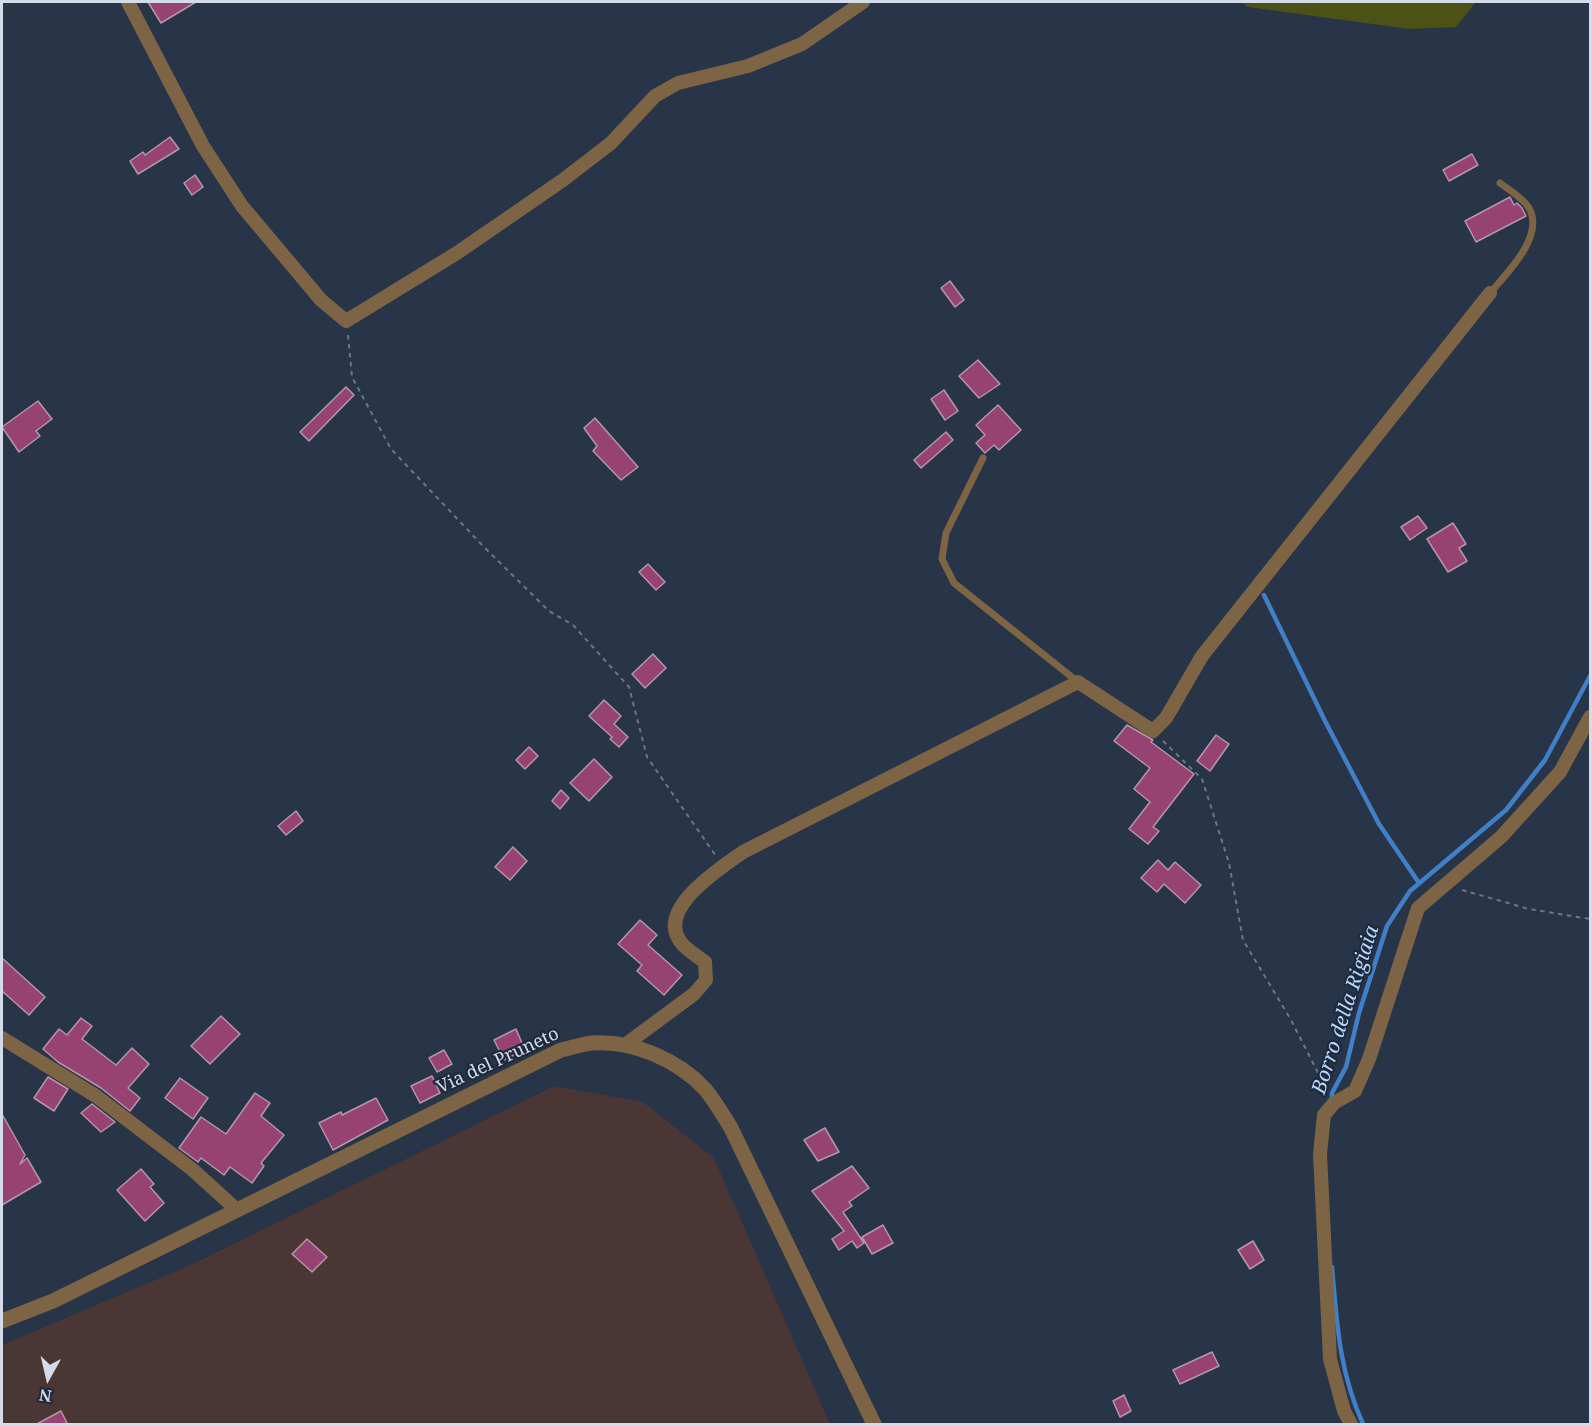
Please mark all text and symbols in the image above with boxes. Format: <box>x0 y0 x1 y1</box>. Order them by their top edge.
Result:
water label: Borro della Rigiaia <box>1307 923 1385 1097</box>
street label: Via del Pruneto <box>433 1023 563 1099</box>
north arrow <box>18 1348 78 1408</box>
text: N <box>38 1384 53 1408</box>

